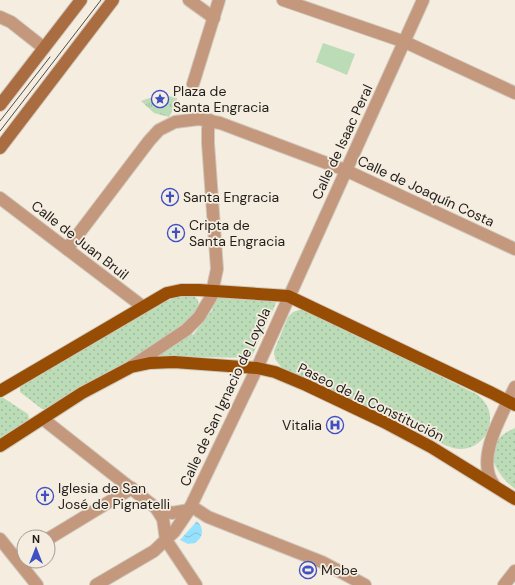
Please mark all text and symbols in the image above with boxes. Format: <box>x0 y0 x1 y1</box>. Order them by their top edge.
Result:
place label: Plaza de Santa Engracia <box>173 82 269 116</box>
street label: Calle de Isaac Peral <box>307 82 377 202</box>
place icon: Plaza de Santa Engracia <box>150 89 170 109</box>
street label: Calle de Joaquín Costa <box>355 151 497 231</box>
church icon: Santa Engracia <box>160 187 180 207</box>
place label: Santa Engracia <box>183 188 279 206</box>
street label: Calle de Juan Bruil <box>28 196 132 284</box>
place label: Cripta de Santa Engracia <box>189 216 285 250</box>
church icon: Cripta de Santa Engracia <box>166 223 186 243</box>
street label: Calle de San Ignacio de Loyola <box>176 305 274 489</box>
street label: Paseo de la Constitución <box>295 359 447 445</box>
hospital icon: Vitalia <box>325 415 345 435</box>
place label: Vitalia <box>282 416 322 434</box>
place label: Iglesia de San José de Pignatelli <box>58 479 170 513</box>
church icon: Iglesia de San José de Pignatelli <box>35 486 55 506</box>
north arrow <box>16 529 56 569</box>
text: N <box>32 532 40 546</box>
sports icon: Mobe <box>298 560 318 580</box>
place label: Mobe <box>321 561 358 579</box>

